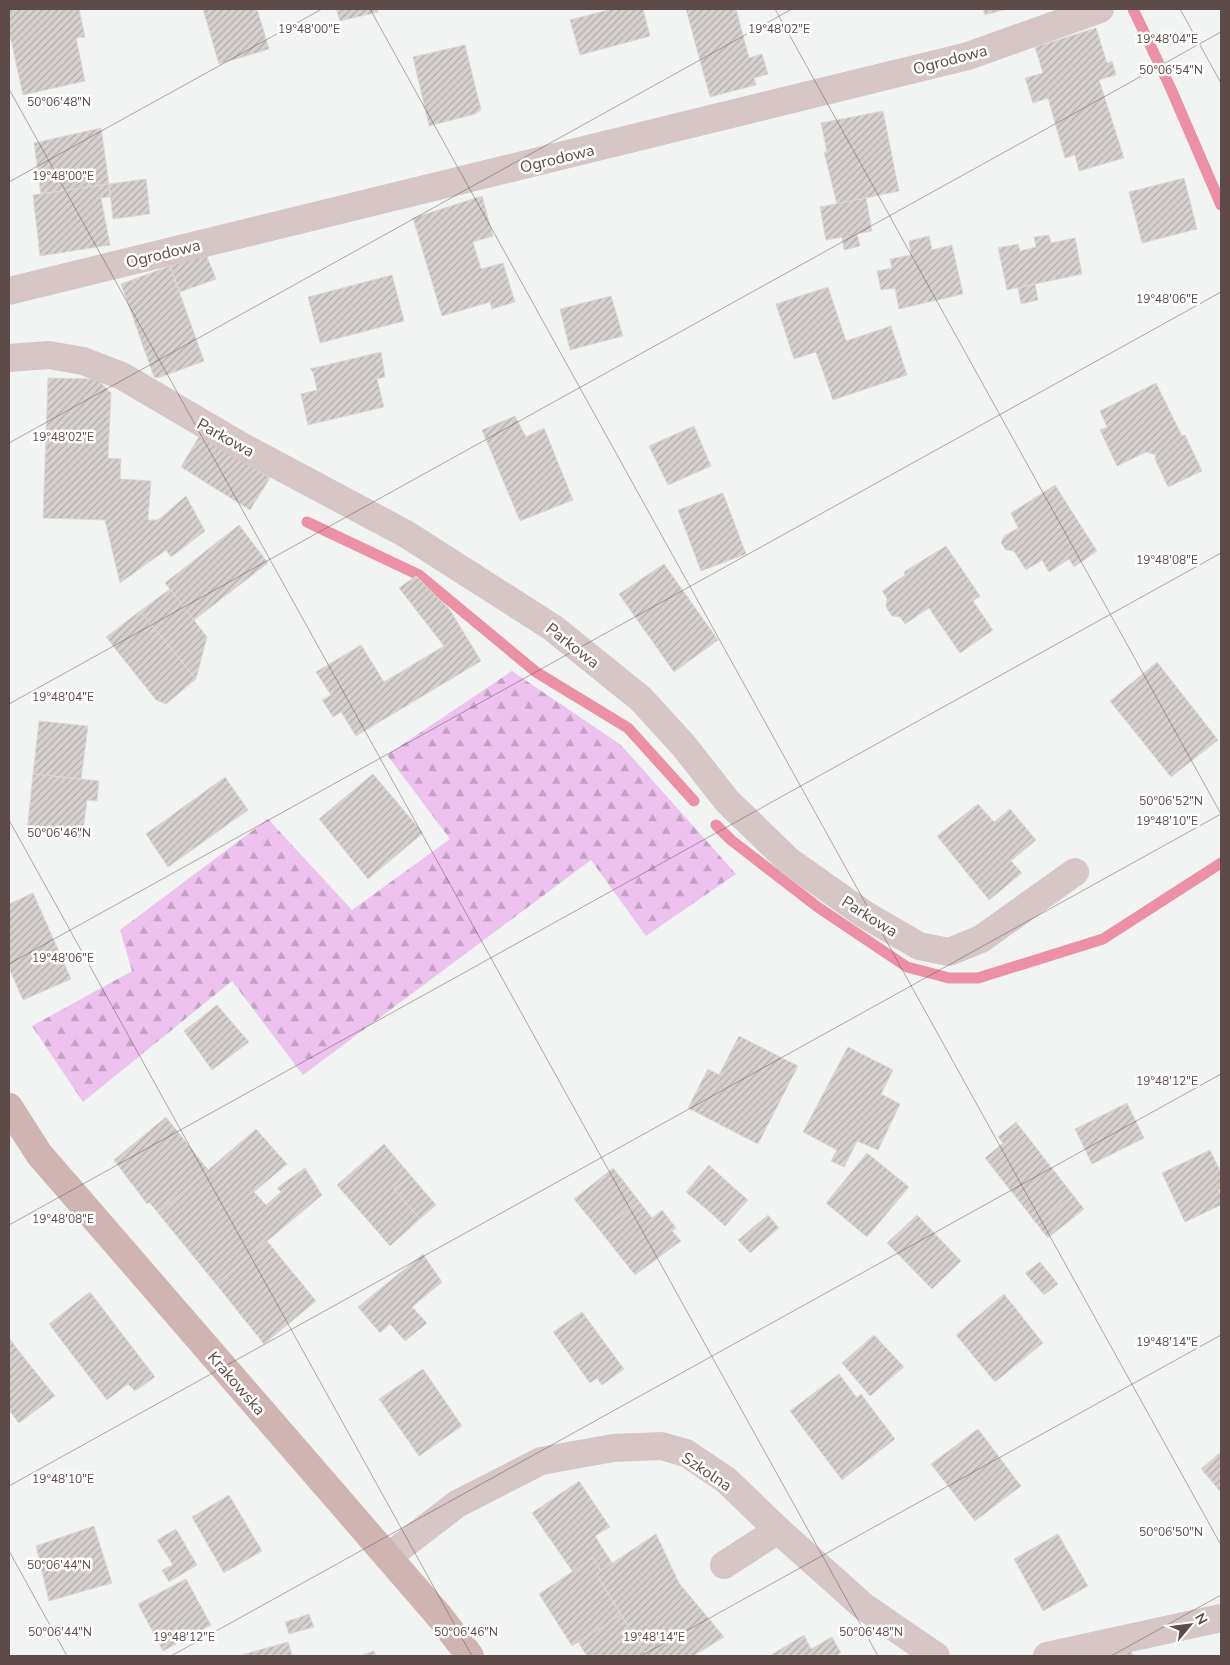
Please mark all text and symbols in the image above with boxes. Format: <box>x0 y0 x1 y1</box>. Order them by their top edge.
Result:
text: 19°48'00"E <box>278 21 340 37</box>
text: 19°48'02"E <box>748 21 810 37</box>
text: 19°48'04"E <box>1136 31 1198 47</box>
street label: Ogrodowa <box>911 39 990 80</box>
text: 50°06'54"N <box>1139 62 1203 78</box>
text: 50°06'48"N <box>27 94 91 110</box>
street label: Ogrodowa <box>518 139 597 179</box>
text: 19°48'00"E <box>32 168 94 184</box>
street label: Ogrodowa <box>124 234 203 274</box>
text: 19°48'06"E <box>1136 291 1198 307</box>
street label: Parkowa <box>193 413 258 463</box>
text: 19°48'02"E <box>32 429 94 445</box>
text: 19°48'08"E <box>1136 552 1198 568</box>
street label: Parkowa <box>541 618 604 674</box>
text: 19°48'04"E <box>32 689 94 705</box>
text: 50°06'52"N <box>1139 793 1203 809</box>
text: 19°48'10"E <box>1136 813 1198 829</box>
text: 50°06'46"N <box>27 825 91 841</box>
street label: Parkowa <box>837 891 902 943</box>
text: 19°48'06"E <box>32 950 94 966</box>
text: 19°48'12"E <box>1136 1073 1198 1089</box>
text: 19°48'08"E <box>32 1211 94 1227</box>
text: 19°48'14"E <box>1136 1334 1198 1350</box>
street label: Krakowska <box>202 1347 270 1420</box>
street label: Szkolna <box>677 1447 736 1497</box>
text: 19°48'10"E <box>32 1471 94 1487</box>
text: 50°06'50"N <box>1139 1524 1203 1540</box>
text: 50°06'44"N <box>27 1557 91 1573</box>
north arrow <box>1165 1600 1215 1650</box>
text: N <box>1190 1610 1212 1628</box>
text: 50°06'44"N <box>28 1624 92 1640</box>
text: 50°06'46"N <box>434 1624 498 1640</box>
text: 50°06'48"N <box>839 1624 903 1640</box>
text: 19°48'12"E <box>153 1629 215 1645</box>
text: 19°48'14"E <box>623 1629 685 1645</box>

